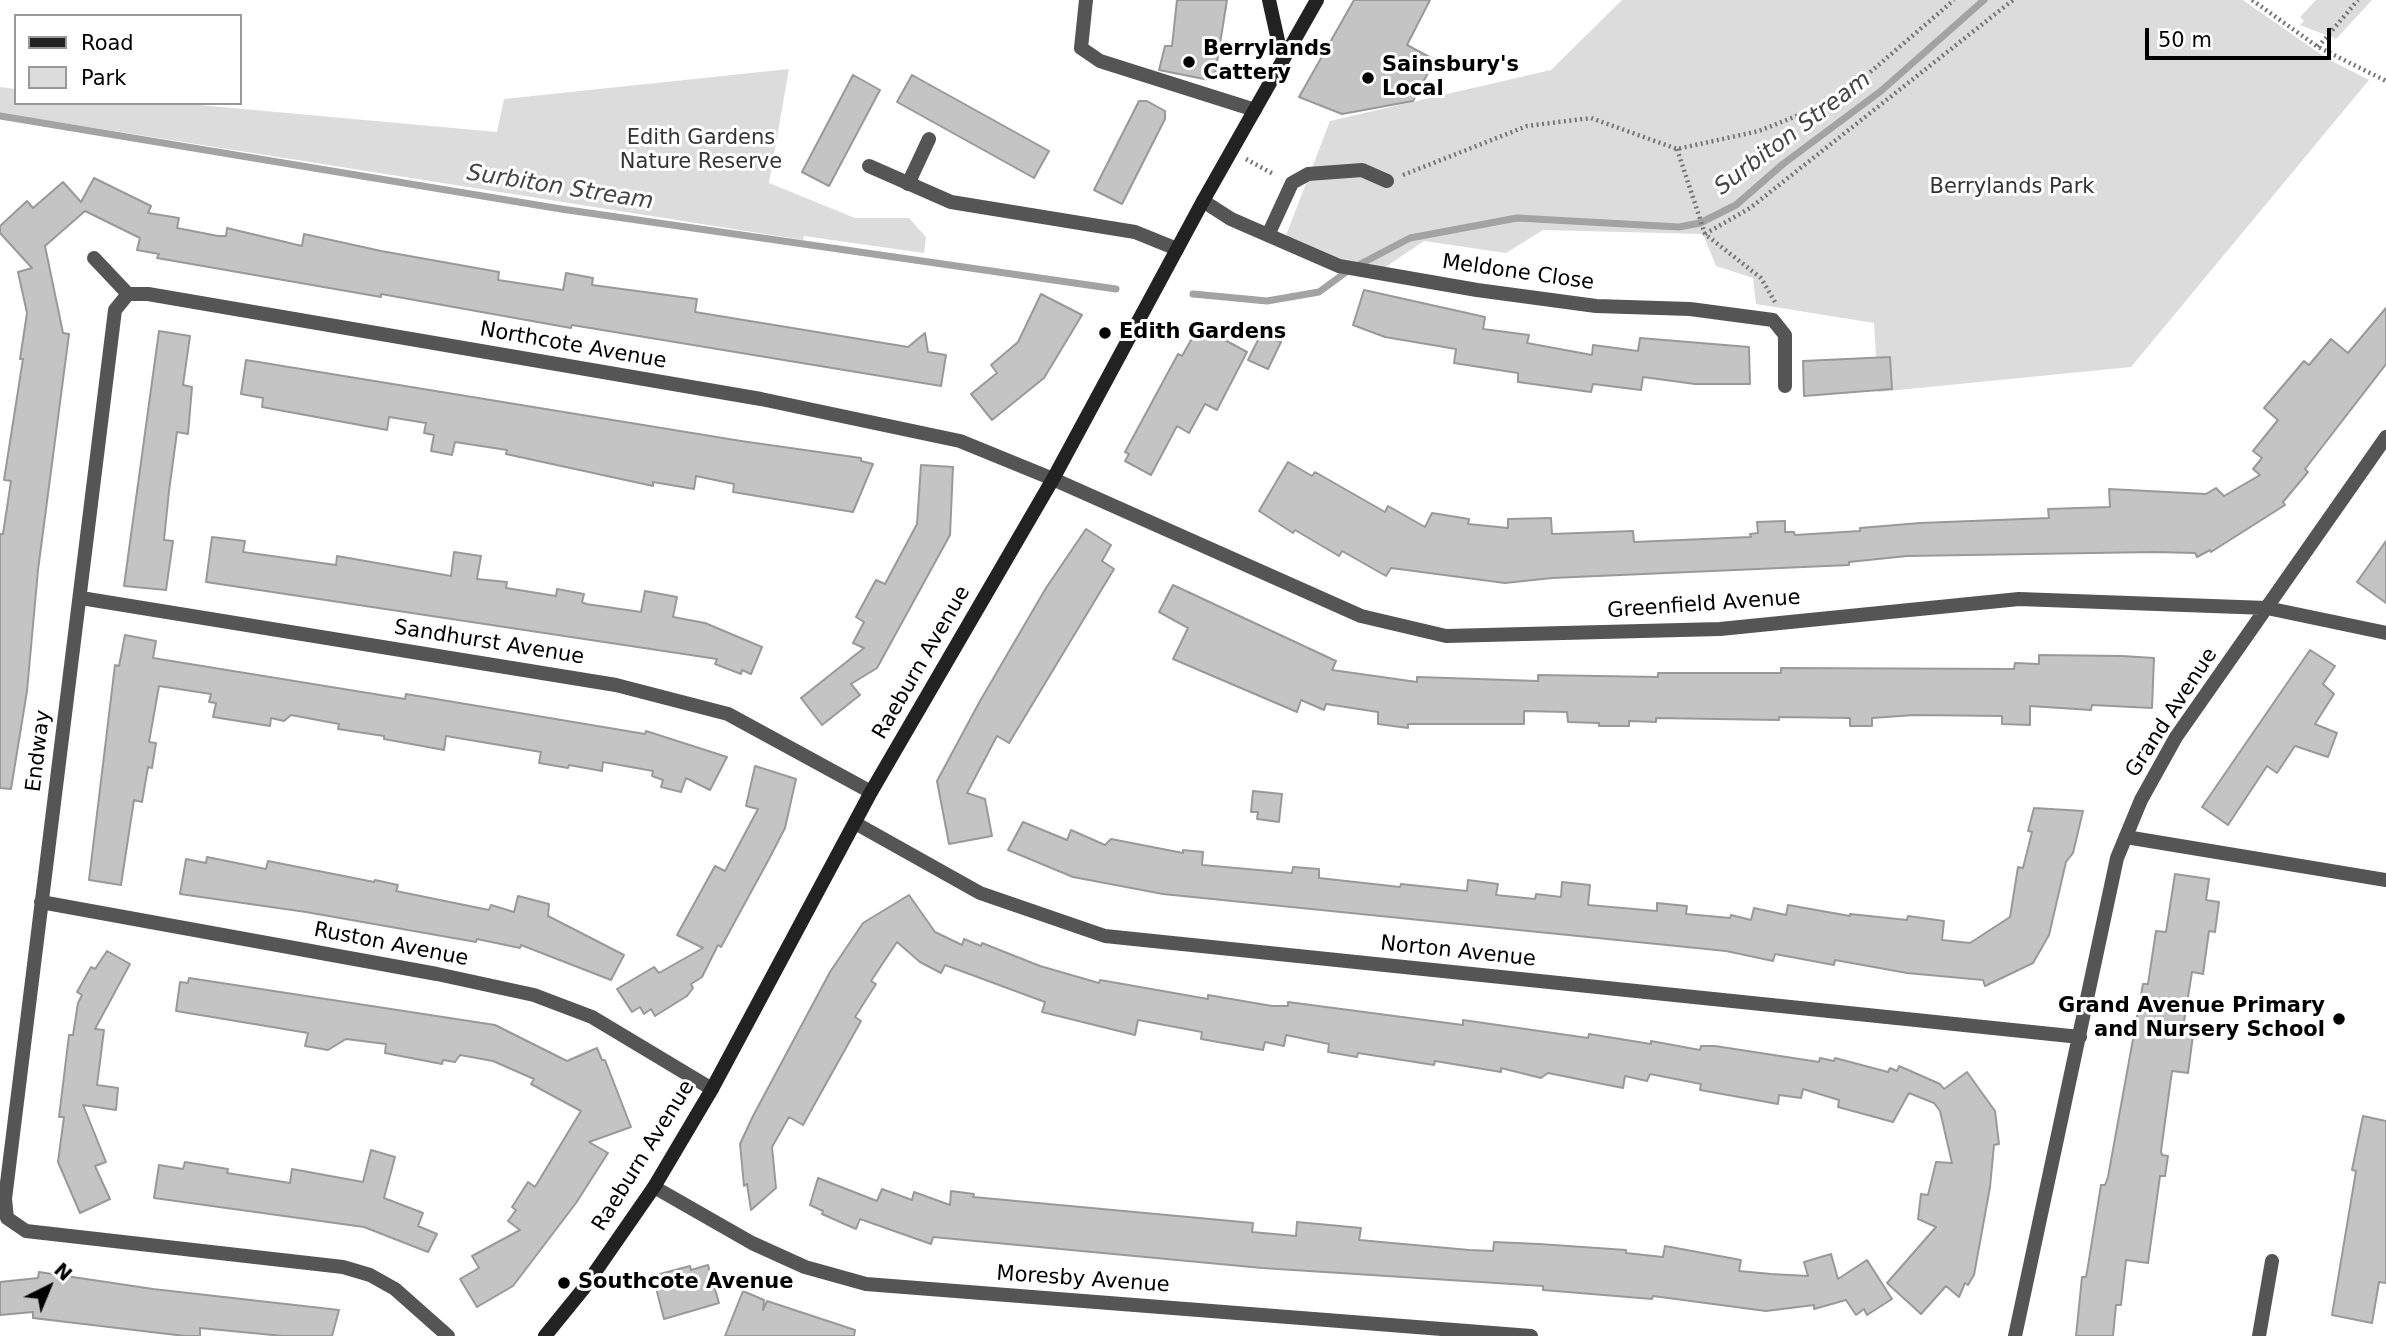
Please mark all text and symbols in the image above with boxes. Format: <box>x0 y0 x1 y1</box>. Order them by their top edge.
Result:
legend <box>14 14 242 105</box>
scale bar <box>2148 14 2334 58</box>
text: 50 m <box>2158 28 2212 52</box>
text: Road <box>81 31 134 55</box>
place label: Berrylands Cattery <box>1203 37 1332 87</box>
place label: Sainsbury's Local <box>1382 53 1519 103</box>
marker: Berrylands Cattery <box>1181 54 1197 70</box>
text: Park <box>81 66 126 90</box>
water label: Surbiton Stream <box>1709 66 1877 202</box>
marker: Sainsbury's Local <box>1360 70 1376 86</box>
park label: Edith Gardens Nature Reserve <box>620 126 782 176</box>
water label: Surbiton Stream <box>465 160 655 216</box>
park label: Berrylands Park <box>1930 175 2094 201</box>
street label: Meldone Close <box>1440 250 1596 296</box>
street label: Northcote Avenue <box>478 317 668 375</box>
place label: Edith Gardens <box>1119 320 1286 346</box>
marker: Edith Gardens <box>1097 325 1113 341</box>
street label: Raeburn Avenue <box>868 582 976 744</box>
street label: Greenfield Avenue <box>1607 586 1801 624</box>
street label: Sandhurst Avenue <box>392 616 586 670</box>
street label: Grand Avenue <box>2121 644 2223 782</box>
street label: Endway <box>21 709 57 793</box>
street label: Ruston Avenue <box>312 918 470 972</box>
street label: Norton Avenue <box>1379 931 1537 973</box>
place label: Grand Avenue Primary and Nursery School <box>2058 994 2325 1044</box>
marker: Grand Avenue Primary and Nursery School <box>2331 1011 2347 1027</box>
street label: Raeburn Avenue <box>588 1076 700 1236</box>
north arrow <box>14 1252 84 1322</box>
text: N <box>50 1258 77 1285</box>
street label: Moresby Avenue <box>996 1261 1170 1299</box>
place label: Southcote Avenue <box>578 1270 794 1296</box>
marker: Southcote Avenue <box>556 1275 572 1291</box>

